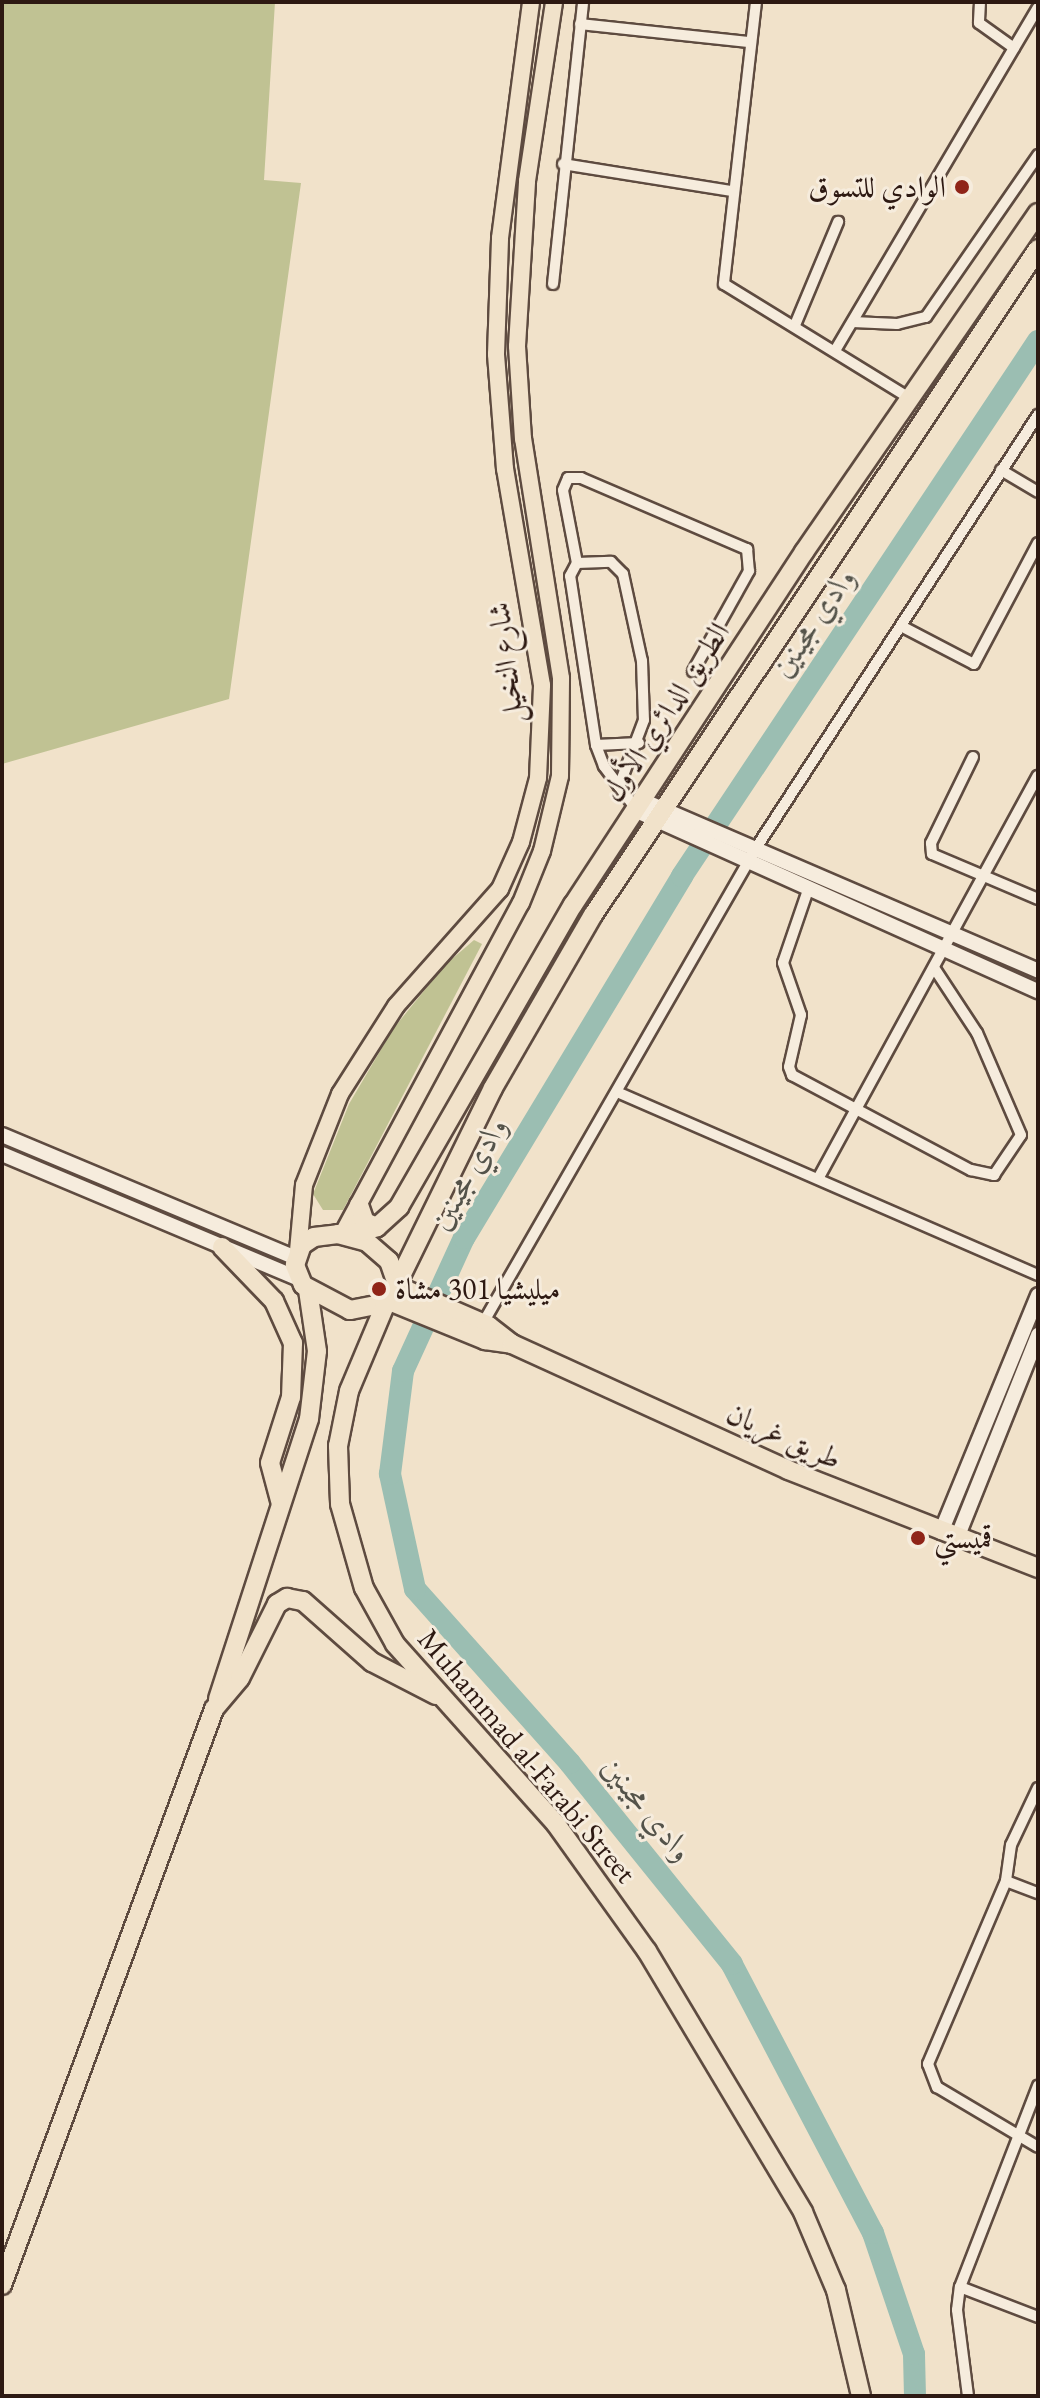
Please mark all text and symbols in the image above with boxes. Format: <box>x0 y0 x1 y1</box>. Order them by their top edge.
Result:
place label: الوادي للتسوق <box>808 169 946 205</box>
marker: الوادي للتسوق <box>953 178 971 196</box>
water label: وادي مجينين <box>762 560 864 684</box>
street label: شارع النخيل <box>481 600 531 726</box>
street label: الطريق الدائري الأول <box>595 616 737 808</box>
water label: وادي مجينين <box>420 1110 516 1236</box>
place label: ميليشيا 301 مشاة <box>395 1271 560 1307</box>
marker: ميليشيا 301 مشاة <box>370 1280 388 1298</box>
street label: طريق غريان <box>721 1395 847 1477</box>
place label: قميستي <box>934 1520 992 1556</box>
marker: قميستي <box>909 1529 927 1547</box>
street label: Muhammad al-Farabi Street <box>410 1622 644 1890</box>
water label: وادي مجينين <box>594 1749 702 1869</box>

